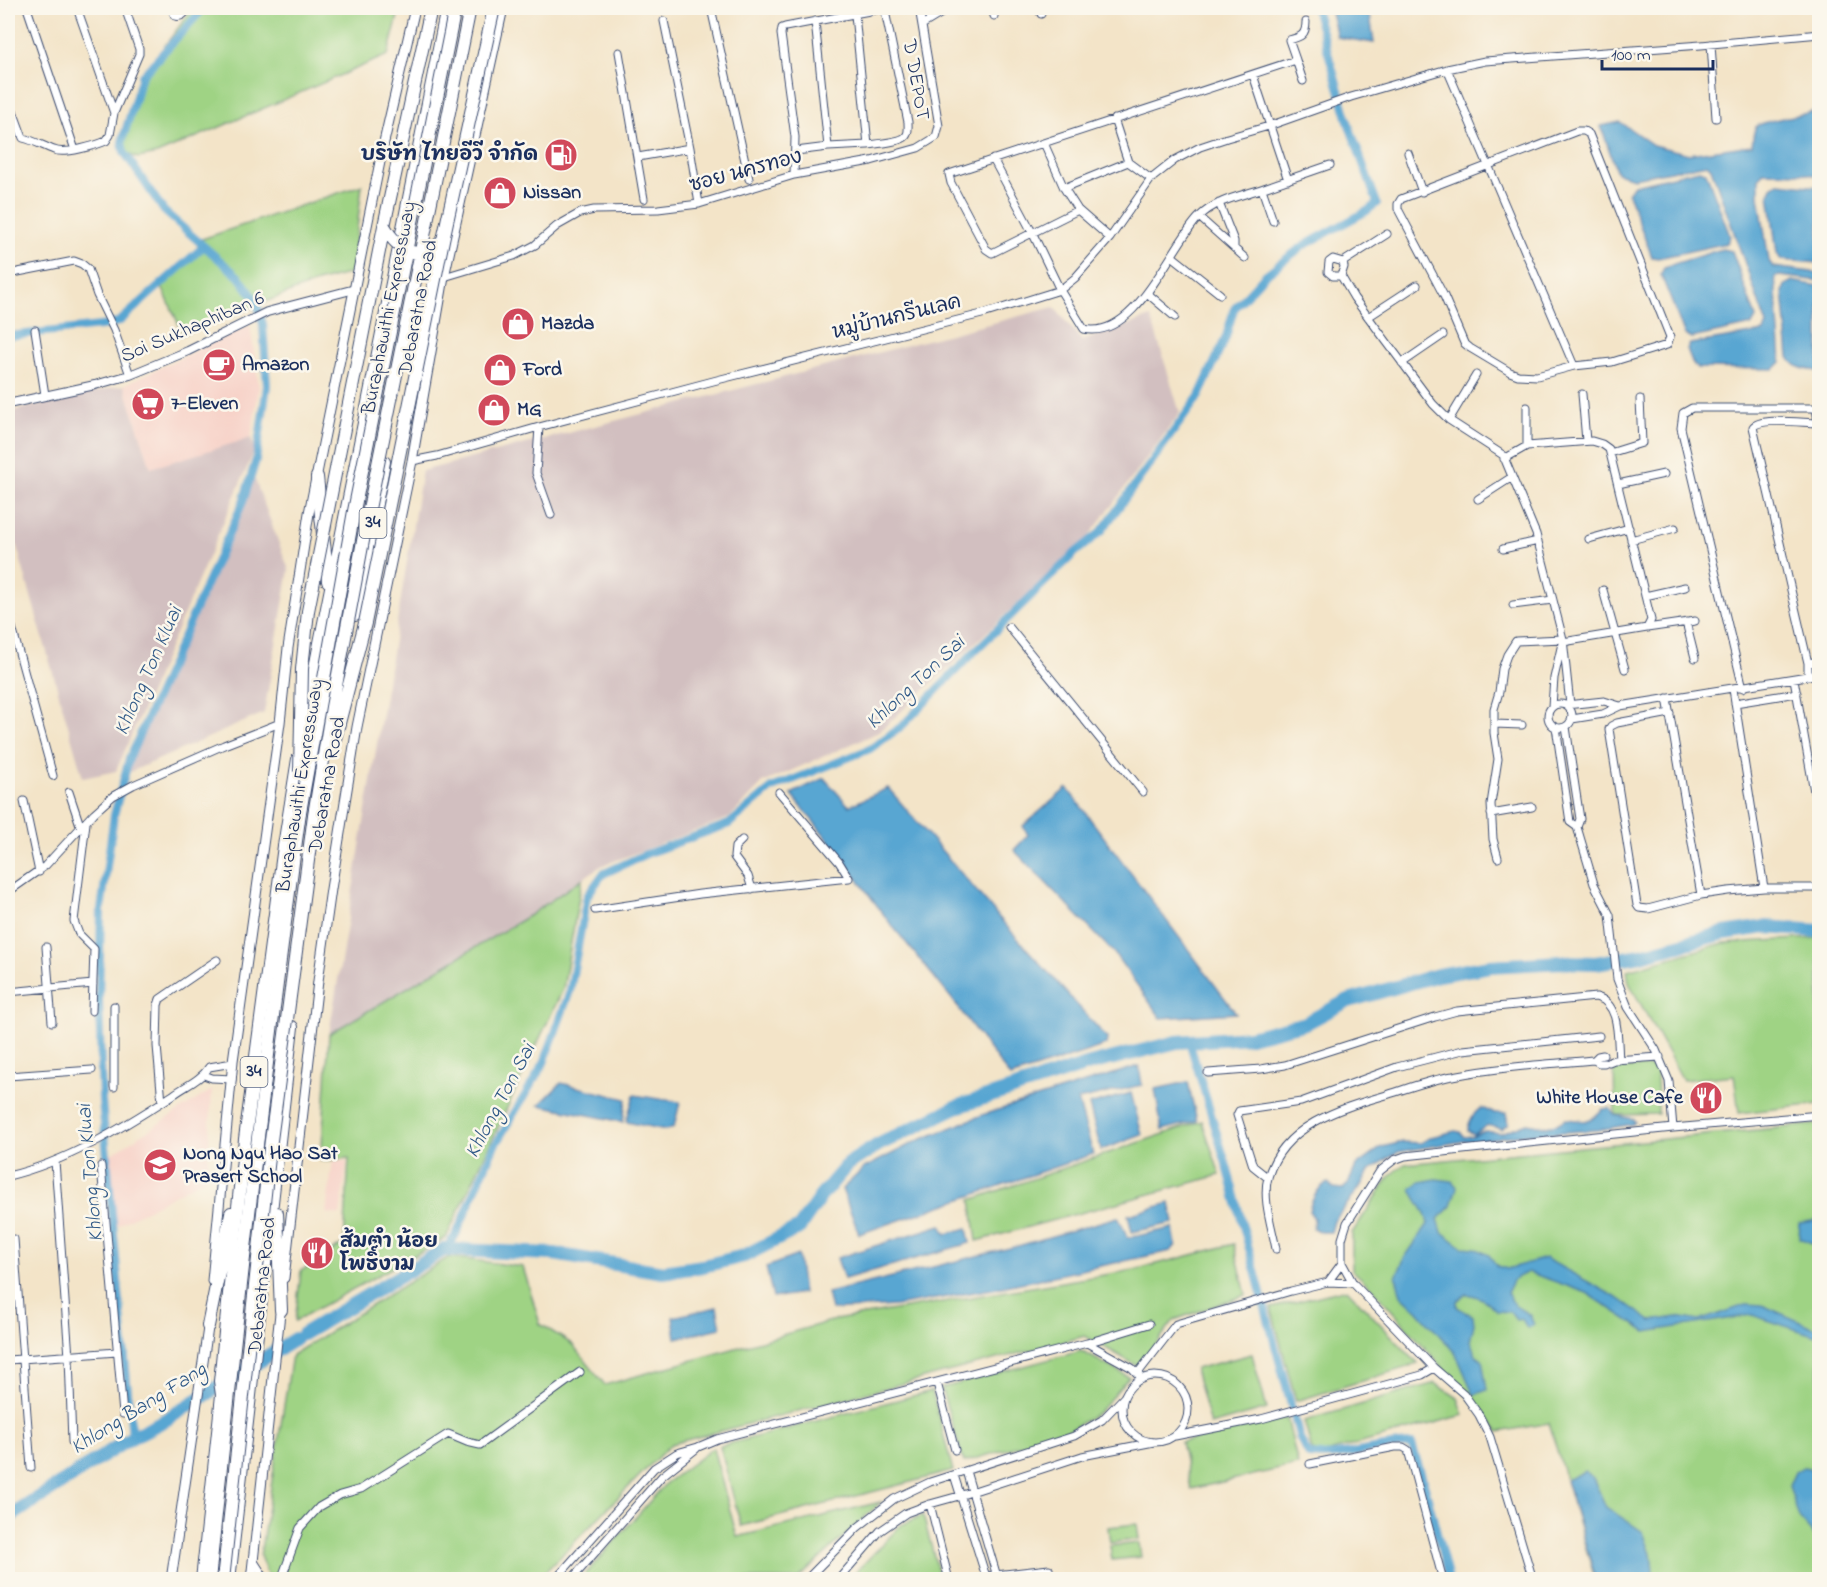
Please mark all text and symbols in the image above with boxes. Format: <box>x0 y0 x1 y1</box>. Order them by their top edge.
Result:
scale bar <box>1602 33 1713 71</box>
street label: D DEPOT <box>893 36 936 123</box>
text: 100 m <box>1611 43 1651 69</box>
fuel station icon: บริษัท ไทยอีวี จำกัด <box>543 137 579 173</box>
place label: บริษัท ไทยอีวี จำกัด <box>361 140 538 170</box>
street label: ซอย นครทอง <box>686 143 806 201</box>
shop icon: Nissan <box>482 175 518 211</box>
place label: Nissan <box>523 179 581 208</box>
street label: Buraphawithi Expressway <box>355 199 425 418</box>
street label: Debaratna Road <box>391 238 446 379</box>
street label: Soi Sukhaphiban 6 <box>117 285 270 371</box>
street label: หมู่บ้านกรีนเลค <box>829 287 964 348</box>
shop icon: Mazda <box>500 306 536 342</box>
place label: Mazda <box>541 310 595 339</box>
cafe icon: Amazon <box>201 347 237 383</box>
place label: Amazon <box>242 351 309 380</box>
shop icon: Ford <box>482 352 518 388</box>
place label: Ford <box>522 356 563 385</box>
supermarket icon: 7-Eleven <box>130 386 166 422</box>
place label: 7-Eleven <box>171 390 238 419</box>
shop icon: MG <box>476 392 512 428</box>
place label: MG <box>517 396 542 425</box>
road number: 34 <box>360 508 386 538</box>
water label: Khlong Ton Kluai <box>107 600 193 741</box>
water label: Khlong Ton Sai <box>860 628 975 738</box>
street label: Buraphawithi Expressway <box>270 677 332 896</box>
street label: Debaratna Road <box>302 715 354 856</box>
water label: Khlong Ton Sai <box>458 1036 546 1164</box>
road number: 34 <box>240 1057 268 1087</box>
restaurant icon: White House Cafe <box>1688 1080 1724 1116</box>
place label: White House Cafe <box>1536 1084 1684 1113</box>
water label: Khlong Ton Kluai <box>70 1101 113 1243</box>
place label: Nong Ngu Hao Sat Prasert School <box>183 1140 338 1192</box>
school or university icon: Nong Ngu Hao Sat Prasert School <box>142 1147 178 1183</box>
street label: Debaratna Road <box>241 1216 285 1357</box>
place label: ส้มตำ น้อย โพธิ์งาม <box>339 1227 438 1280</box>
restaurant icon: ส้มตำ น้อย โพธิ์งาม <box>299 1235 335 1271</box>
water label: Khlong Bang Fang <box>65 1355 214 1464</box>

